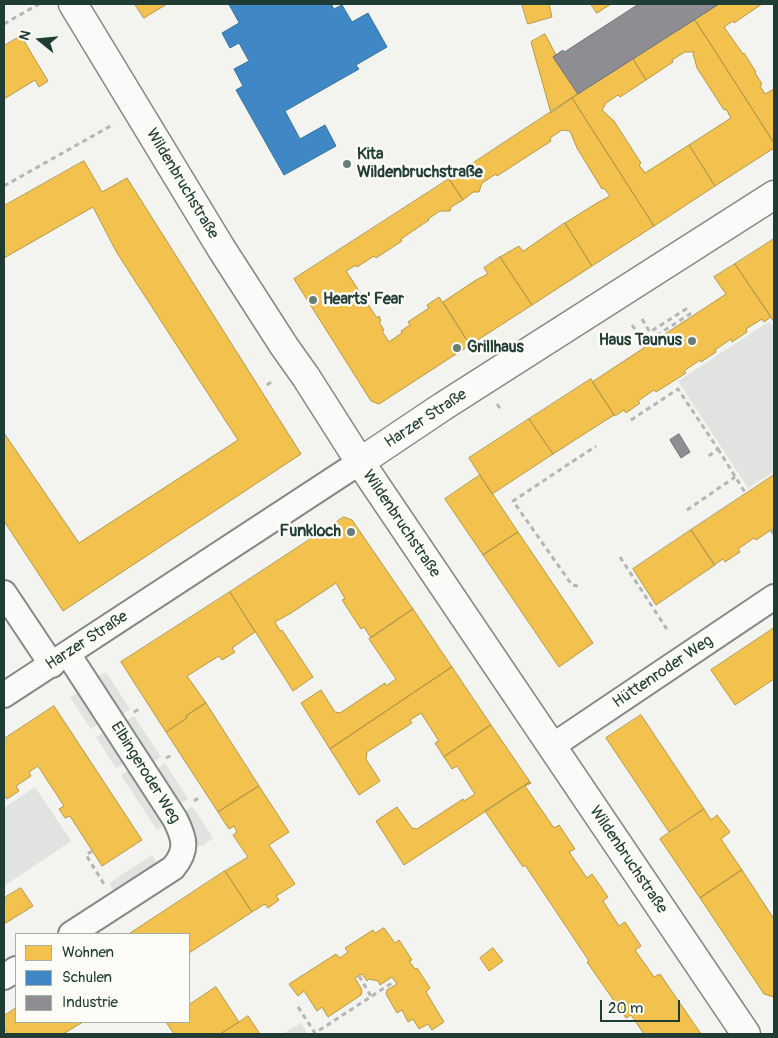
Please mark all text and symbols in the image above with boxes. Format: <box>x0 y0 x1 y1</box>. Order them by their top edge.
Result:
north arrow <box>15 15 65 65</box>
text: N <box>16 28 35 42</box>
street label: Wildenbruchstraße <box>141 125 223 243</box>
place label: Kita Wildenbruchstraße <box>357 145 483 183</box>
marker: Kita Wildenbruchstraße <box>341 158 353 170</box>
place label: Hearts' Fear <box>323 290 404 310</box>
marker: Hearts' Fear <box>307 294 319 306</box>
place label: Haus Taunus <box>599 331 682 351</box>
marker: Haus Taunus <box>686 335 698 347</box>
place label: Grillhaus <box>467 338 524 358</box>
marker: Grillhaus <box>451 342 463 354</box>
street label: Harzer Straße <box>381 385 471 453</box>
street label: Wildenbruchstraße <box>358 467 444 581</box>
place label: Funkloch <box>280 522 341 542</box>
marker: Funkloch <box>345 526 357 538</box>
street label: Harzer Straße <box>42 607 132 675</box>
street label: Hüttenroder Weg <box>609 631 717 713</box>
street label: Elbingeroder Weg <box>106 719 184 827</box>
street label: Wildenbruchstraße <box>585 803 671 917</box>
legend <box>15 933 190 1023</box>
text: Wohnen <box>62 943 114 962</box>
text: Schulen <box>62 968 112 987</box>
scale bar <box>603 990 683 1022</box>
text: Industrie <box>62 993 118 1012</box>
text: 20 m <box>608 999 643 1018</box>

